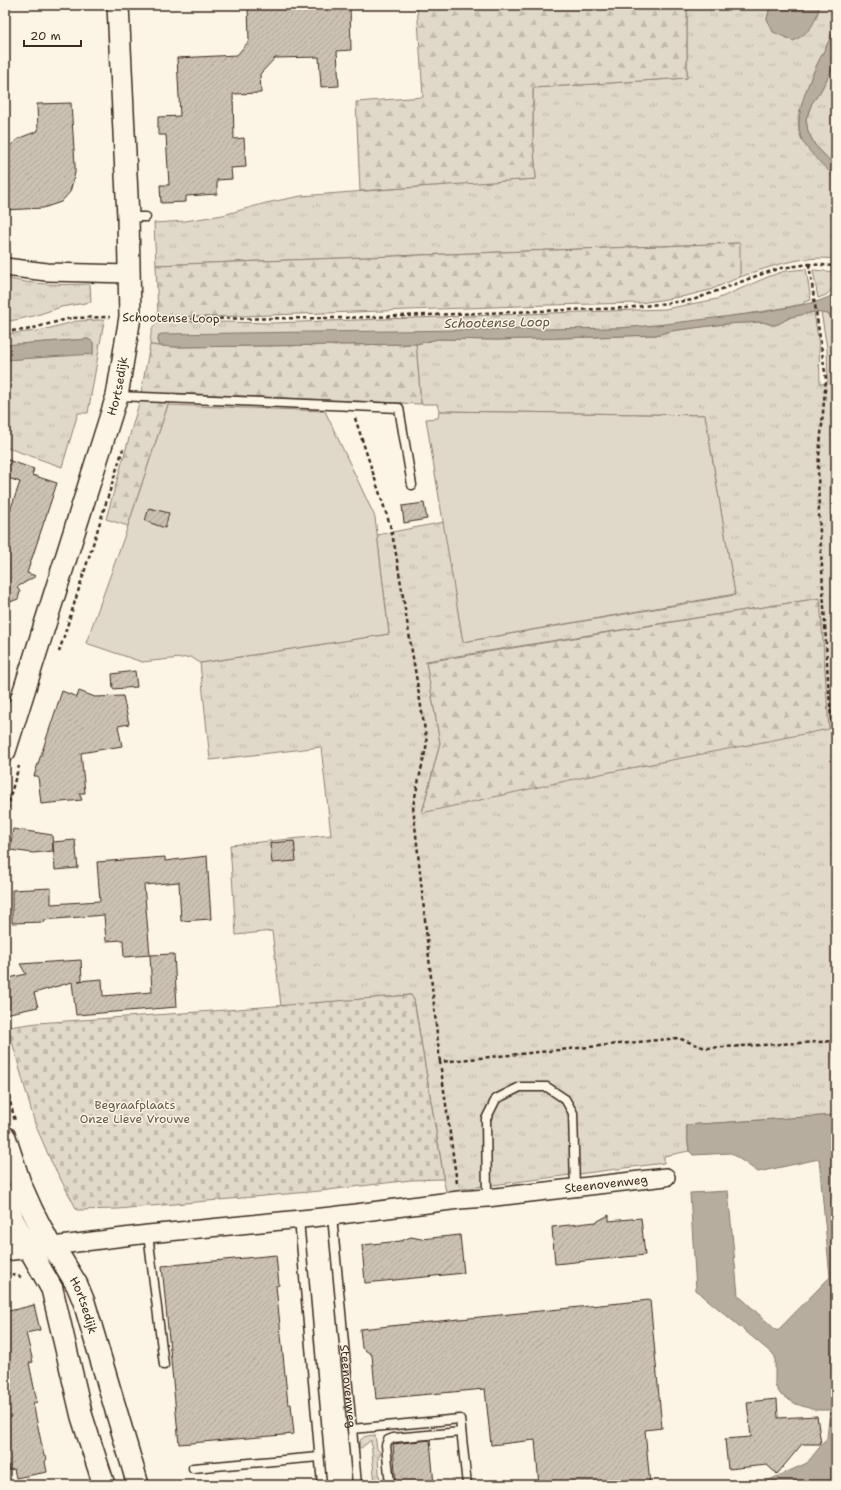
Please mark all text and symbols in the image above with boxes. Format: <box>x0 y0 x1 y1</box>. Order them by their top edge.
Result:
scale bar <box>24 22 81 48</box>
text: 20 m <box>30 28 61 44</box>
street label: Schootense Loop <box>122 309 220 327</box>
water label: Schootense Loop <box>444 313 550 332</box>
street label: Hortsedijk <box>103 355 131 418</box>
park label: Begraafplaats Onze Lieve Vrouwe <box>80 1097 191 1127</box>
street label: Steenovenweg <box>564 1171 649 1197</box>
street label: Hortsedijk <box>66 1274 101 1336</box>
street label: Steenovenweg <box>336 1344 360 1429</box>

